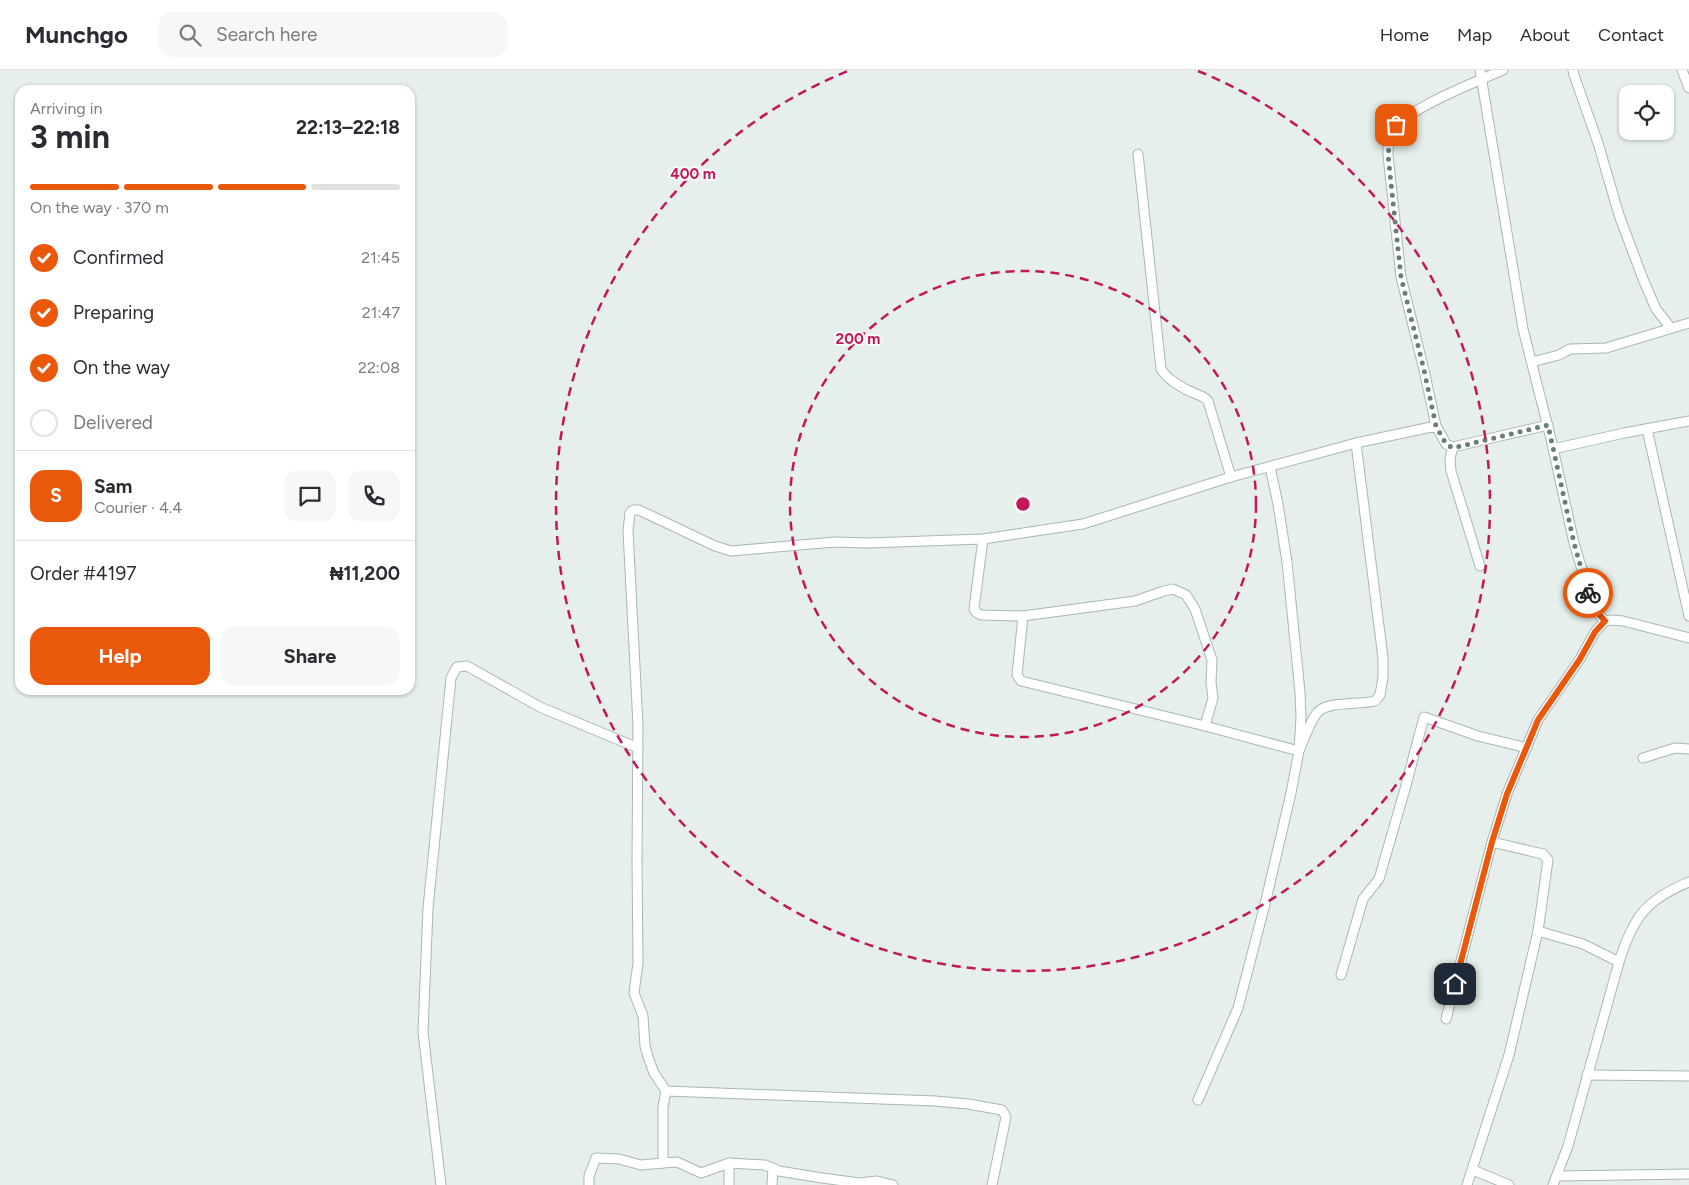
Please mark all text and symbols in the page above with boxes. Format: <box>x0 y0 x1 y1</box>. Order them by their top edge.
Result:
search box <box>158 12 508 57</box>
text: Munchgo <box>25 20 128 49</box>
icon: search <box>176 21 204 49</box>
text: Search here <box>216 23 317 46</box>
text: Home <box>1380 24 1429 46</box>
text: Map <box>1457 24 1492 46</box>
text: About <box>1520 24 1570 46</box>
text: Contact <box>1598 24 1664 46</box>
map controls <box>1619 85 1674 140</box>
button: locate <box>1619 85 1674 140</box>
text: Arriving in <box>30 99 102 118</box>
pin <box>1375 104 1417 146</box>
icon: bag <box>1382 111 1410 139</box>
text: 22:13–22:18 <box>296 116 400 139</box>
text: 3 min <box>30 118 110 156</box>
text: 400 m <box>670 165 716 183</box>
text: On the way · 370 m <box>30 198 169 217</box>
icon: check <box>30 244 58 272</box>
text: Confirmed <box>73 246 164 269</box>
text: 21:45 <box>361 248 400 267</box>
icon: check <box>30 299 58 327</box>
text: Preparing <box>73 301 154 324</box>
text: 21:47 <box>362 303 400 322</box>
text: 200 m <box>836 330 880 348</box>
icon: check <box>30 354 58 382</box>
text: On the way <box>73 356 170 379</box>
text: 22:08 <box>358 358 400 377</box>
text: Delivered <box>73 411 153 434</box>
button: chat <box>284 470 336 522</box>
button: phone <box>348 470 400 522</box>
text: Sam <box>94 475 132 498</box>
text: S <box>50 484 62 507</box>
centre of rings <box>1014 495 1032 513</box>
text: Courier · 4.4 <box>94 498 182 517</box>
text: Order #4197 <box>30 562 136 585</box>
text: ₦11,200 <box>330 562 400 585</box>
courier <box>1563 568 1613 618</box>
icon: bike <box>1574 579 1602 607</box>
button: Help <box>30 627 210 685</box>
button: Share <box>220 627 400 685</box>
pin <box>1434 963 1476 1005</box>
icon: home <box>1441 970 1469 998</box>

